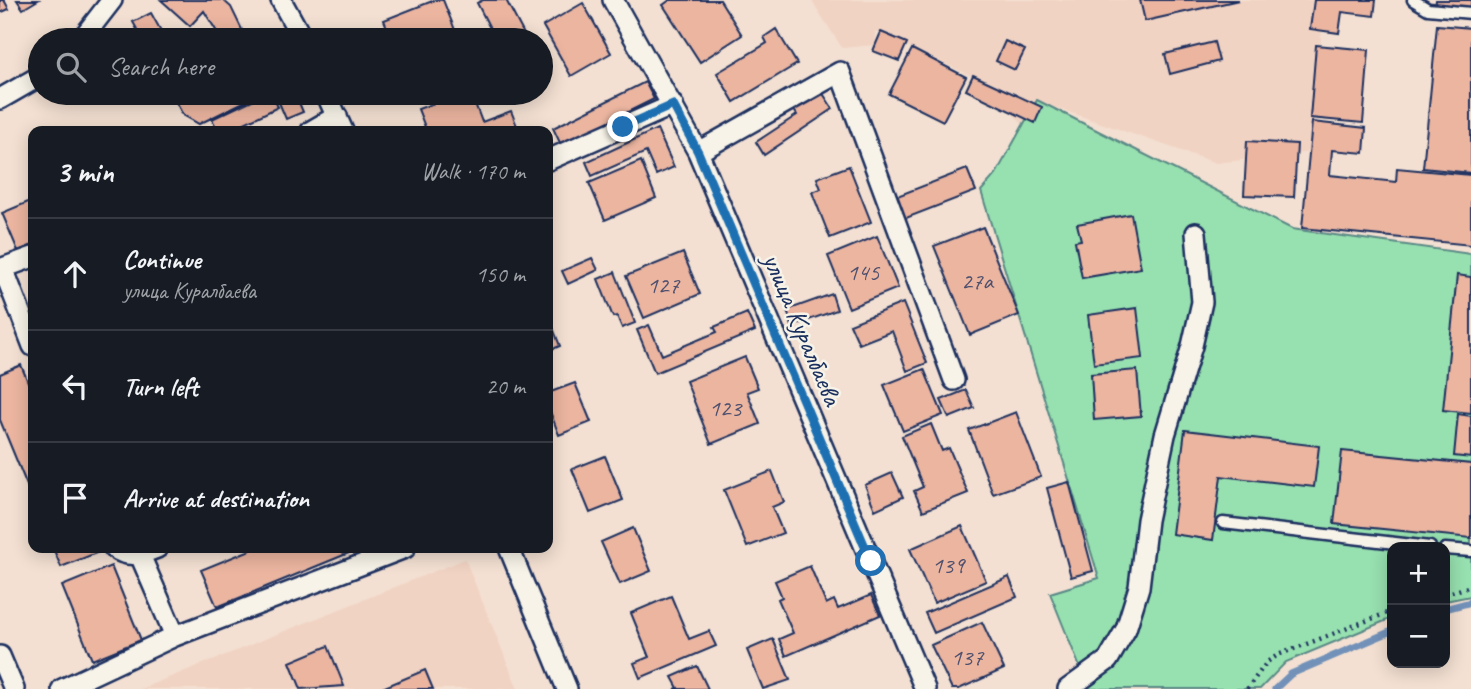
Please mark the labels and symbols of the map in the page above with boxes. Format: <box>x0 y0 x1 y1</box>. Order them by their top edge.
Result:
route end <box>607 111 638 142</box>
street label: улица Куралбаева <box>754 246 851 412</box>
house number: 145 <box>847 257 880 287</box>
house number: 27а <box>961 266 995 296</box>
house number: 127 <box>647 270 680 300</box>
house number: 123 <box>709 393 743 423</box>
route start <box>855 545 886 576</box>
house number: 139 <box>932 550 966 580</box>
house number: 137 <box>951 642 984 672</box>

